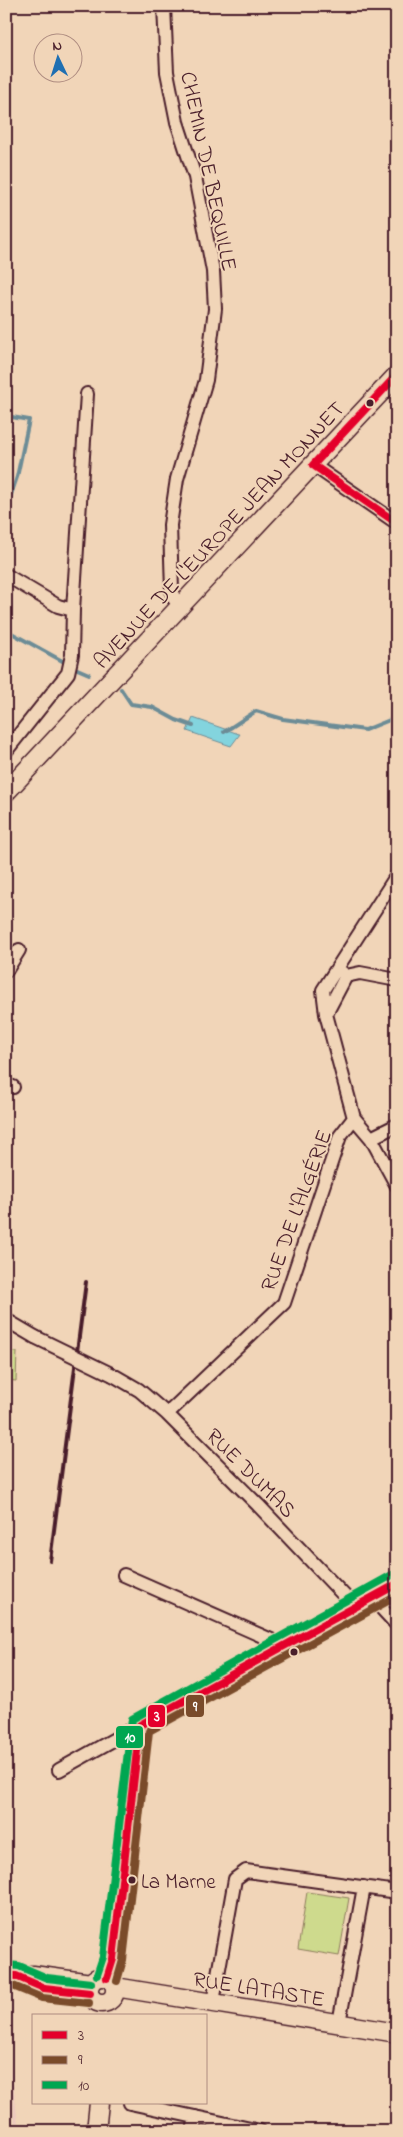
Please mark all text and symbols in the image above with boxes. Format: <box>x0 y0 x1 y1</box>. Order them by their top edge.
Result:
north arrow <box>32 32 82 82</box>
text: N <box>52 36 63 57</box>
street label: CHEMIN DE BEQUILLE <box>170 69 244 274</box>
street label: AVENUE DE L'EUROPE JEAN MONNET <box>87 395 354 677</box>
unlabelled marker <box>365 398 375 408</box>
street label: RUE DE L'ALGÉRIE <box>254 1126 342 1296</box>
street label: RUE DUMAS <box>198 1422 302 1526</box>
unlabelled marker <box>289 1647 299 1657</box>
line badge: 9 <box>185 1694 205 1718</box>
text: 9 <box>192 1697 198 1718</box>
line badge: 3 <box>147 1704 166 1728</box>
text: 3 <box>153 1707 160 1728</box>
line badge: 10 <box>115 1725 144 1749</box>
text: 10 <box>125 1728 135 1749</box>
place label: La Marne <box>141 1868 216 1898</box>
marker: La Marne <box>127 1875 137 1885</box>
street label: RUE LATASTE <box>190 1965 327 2017</box>
legend <box>32 2014 208 2104</box>
text: 3 <box>78 2025 84 2047</box>
text: 9 <box>78 2049 83 2071</box>
text: 10 <box>78 2075 90 2097</box>

